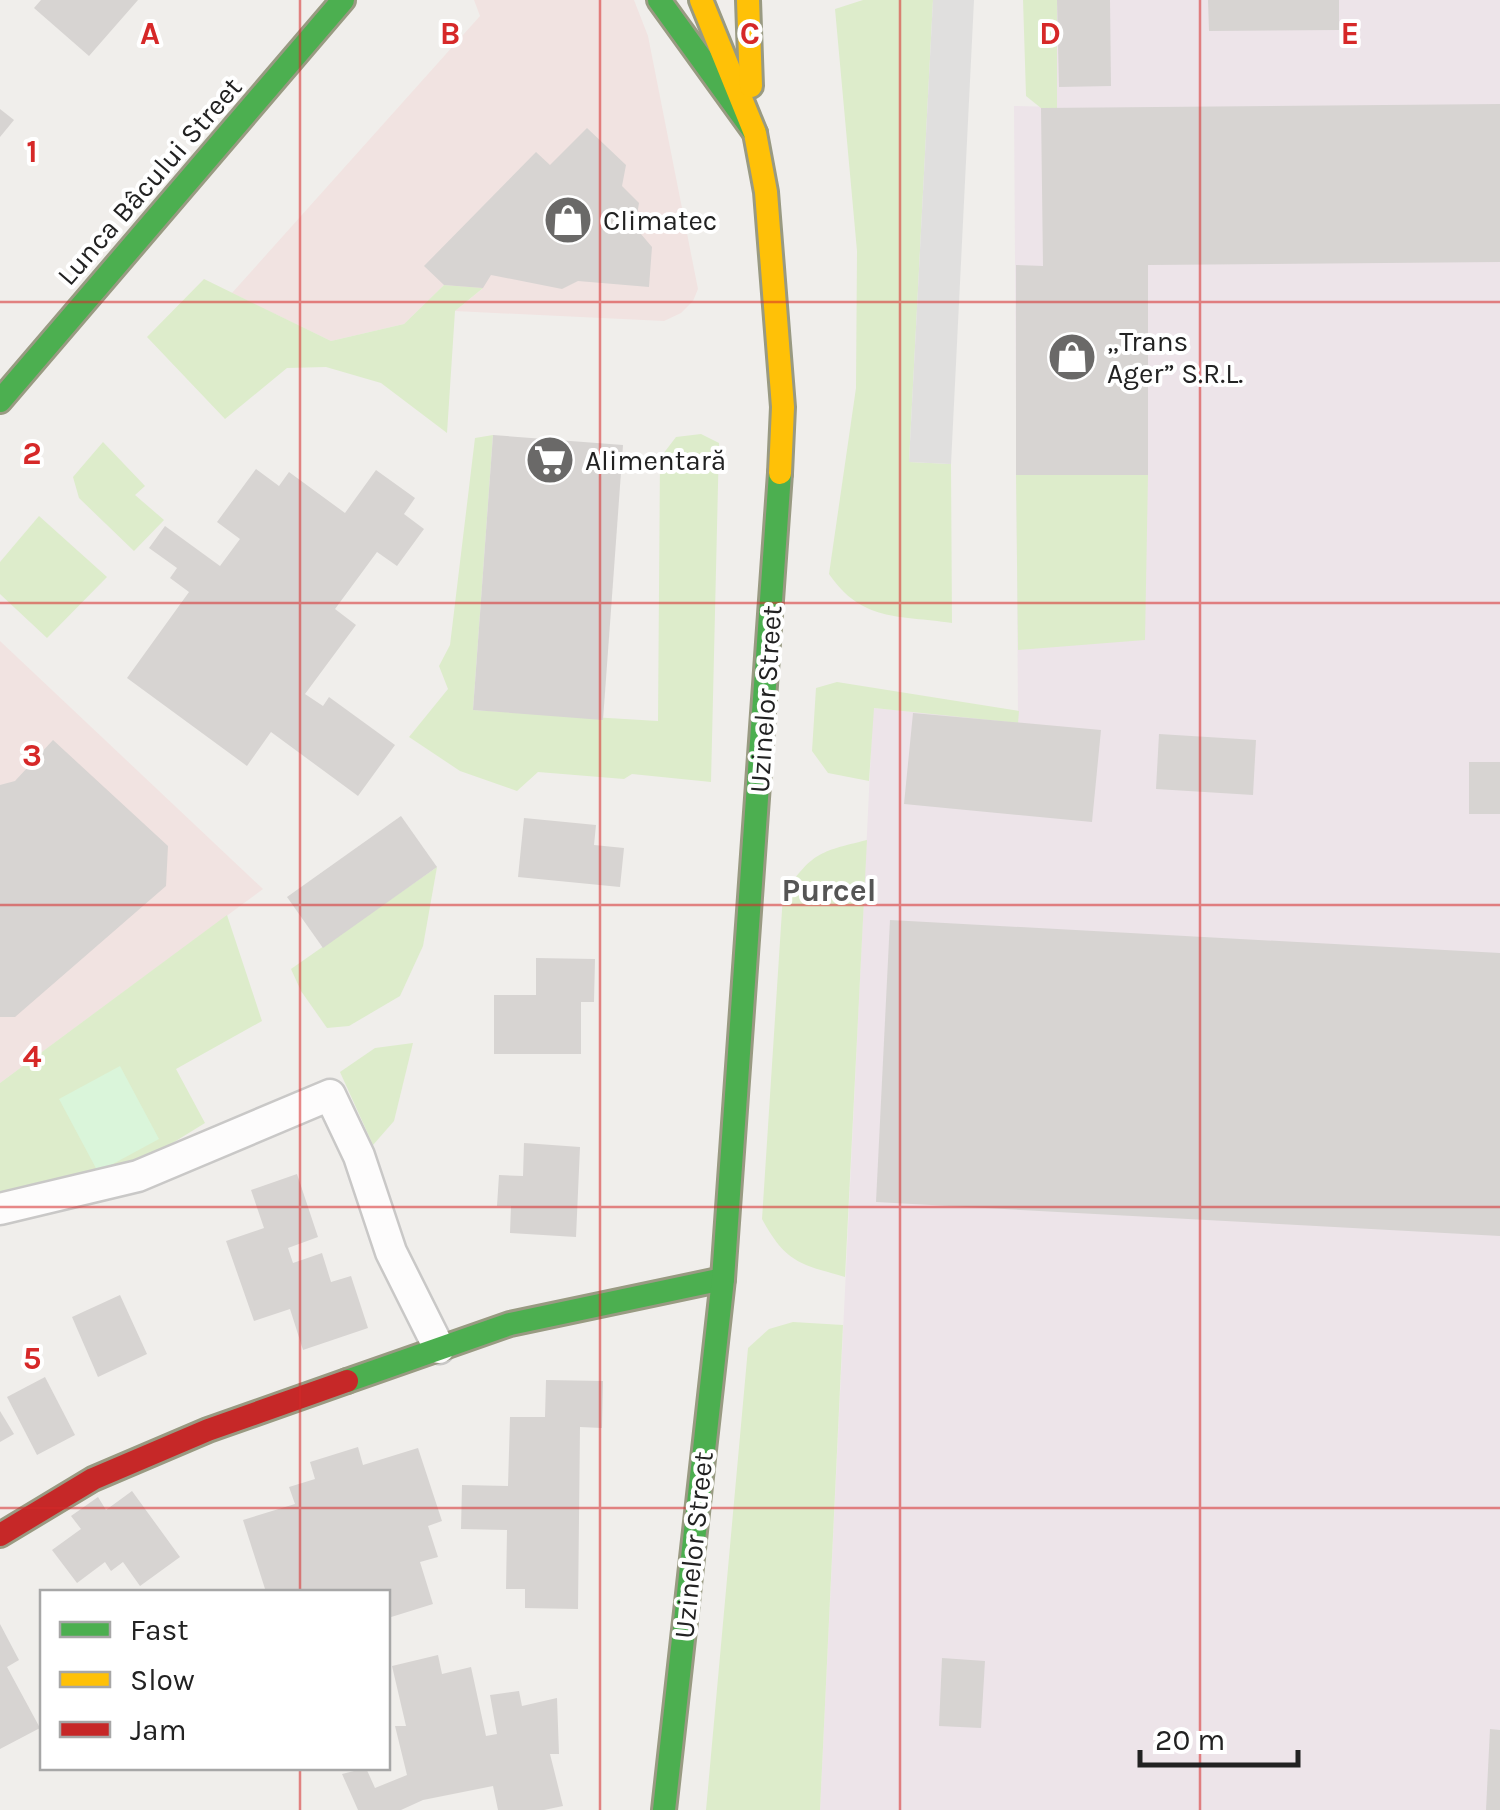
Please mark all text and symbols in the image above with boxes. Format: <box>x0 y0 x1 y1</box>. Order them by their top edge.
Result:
text: A <box>140 15 160 52</box>
text: B <box>440 15 460 52</box>
text: C <box>740 15 760 52</box>
text: D <box>1039 15 1061 52</box>
text: E <box>1341 15 1359 52</box>
street label: Lunca Bâcului Street <box>50 71 249 292</box>
text: 1 <box>26 133 38 170</box>
shop icon: Climatec <box>542 194 594 246</box>
place label: Climatec <box>603 204 717 237</box>
place label: „Trans Ager” S.R.L. <box>1107 325 1243 390</box>
shop icon: „Trans Ager” S.R.L. <box>1046 331 1098 383</box>
supermarket icon: Alimentară <box>524 434 576 486</box>
text: 2 <box>22 435 42 472</box>
place label: Alimentară <box>585 444 726 477</box>
street label: Uzinelor Street <box>742 604 789 794</box>
text: 3 <box>22 737 42 774</box>
district label: Purcel <box>782 872 876 909</box>
text: 4 <box>22 1038 42 1075</box>
text: 5 <box>23 1340 41 1377</box>
street label: Uzinelor Street <box>667 1450 720 1640</box>
legend <box>40 1590 390 1770</box>
text: Fast <box>130 1612 189 1648</box>
text: Slow <box>130 1662 195 1698</box>
scale bar <box>1140 1705 1298 1767</box>
text: Jam <box>130 1712 187 1748</box>
text: 20 m <box>1155 1722 1225 1758</box>

